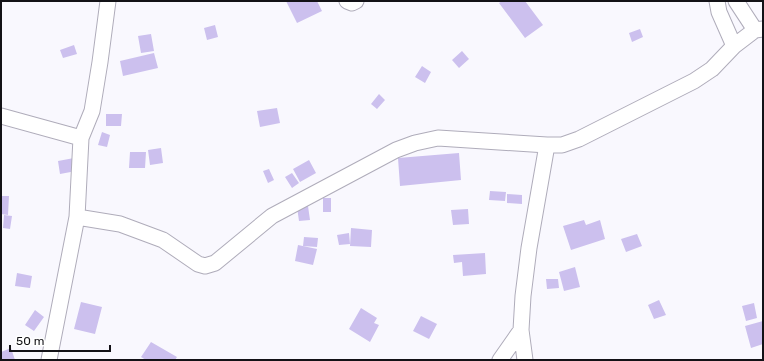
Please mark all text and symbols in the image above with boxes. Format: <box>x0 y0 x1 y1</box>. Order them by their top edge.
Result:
scale bar <box>10 327 110 353</box>
text: 50 m <box>16 334 44 348</box>

